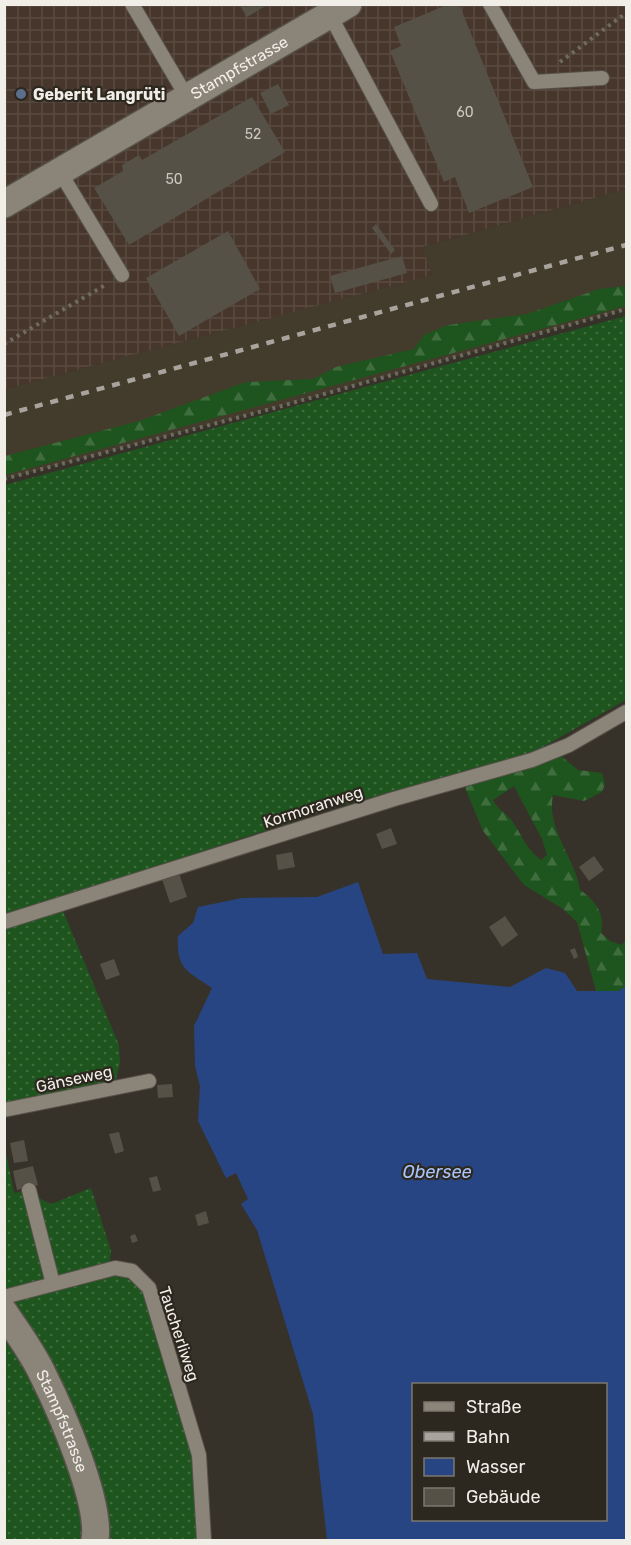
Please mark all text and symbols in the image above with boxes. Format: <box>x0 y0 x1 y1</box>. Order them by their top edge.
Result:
street label: Stampfstrasse <box>187 32 291 103</box>
place label: Geberit Langrüti <box>33 85 165 104</box>
marker: Geberit Langrüti <box>14 87 28 101</box>
house number: 60 <box>456 104 474 121</box>
house number: 52 <box>245 126 261 143</box>
house number: 50 <box>165 171 183 188</box>
street label: Kormoranweg <box>261 782 365 832</box>
street label: Gänseweg <box>34 1062 114 1096</box>
water label: Obersee <box>402 1161 472 1183</box>
street label: Taucherliweg <box>155 1284 203 1384</box>
street label: Stampfstrasse <box>32 1366 92 1475</box>
legend <box>412 1383 607 1521</box>
text: Straße <box>466 1396 522 1418</box>
text: Bahn <box>466 1426 510 1448</box>
text: Wasser <box>466 1456 525 1478</box>
text: Gebäude <box>466 1486 541 1508</box>

